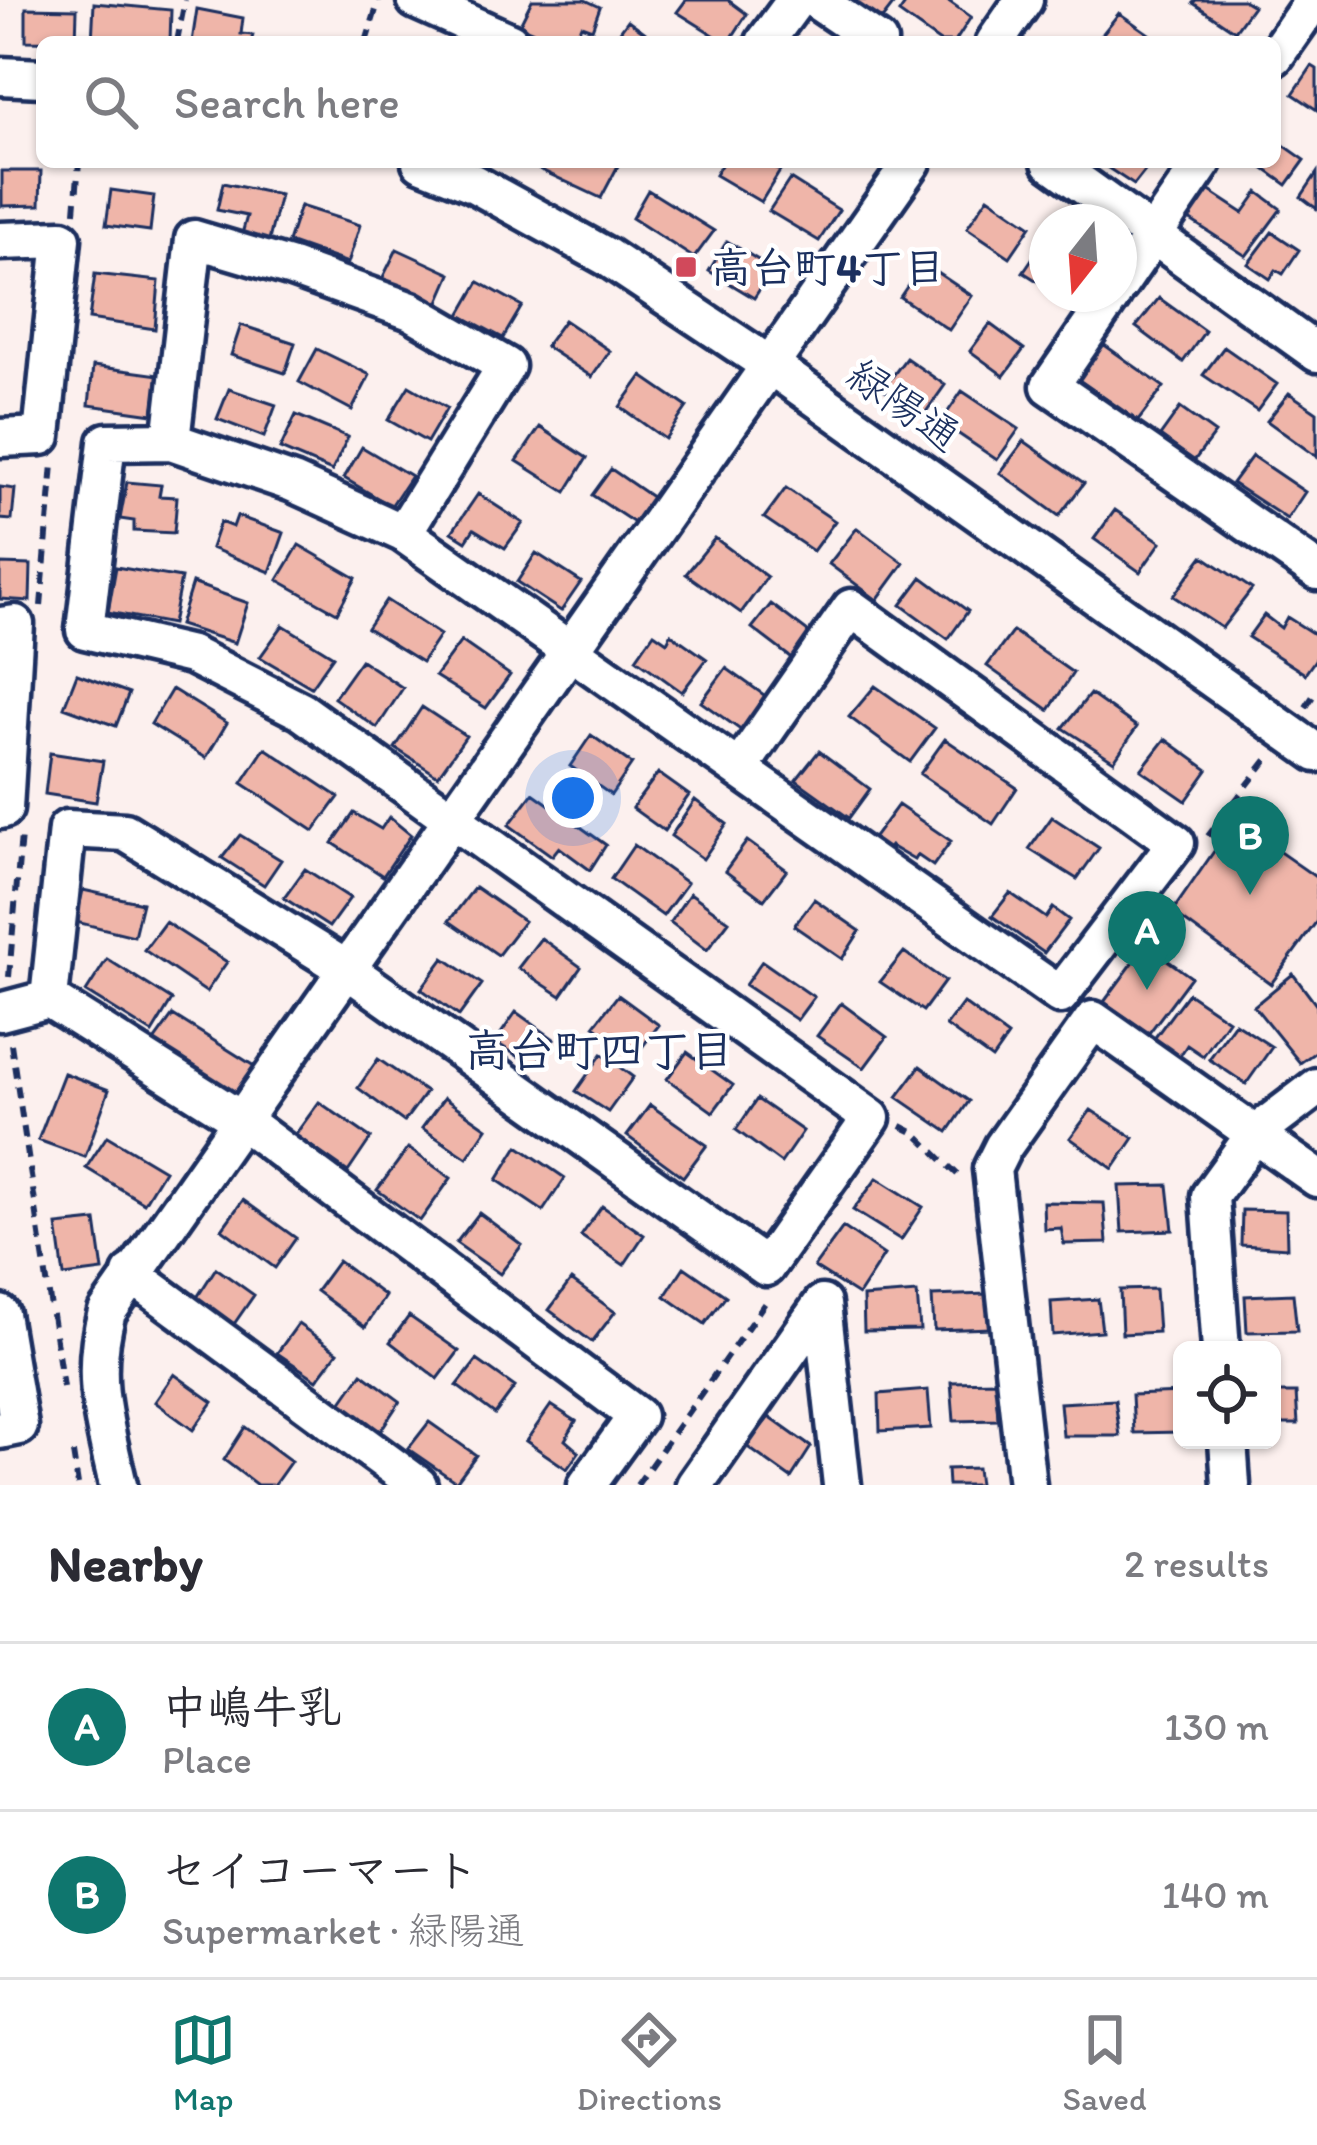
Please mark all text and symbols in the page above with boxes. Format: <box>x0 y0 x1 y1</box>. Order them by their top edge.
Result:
search box <box>36 36 1281 168</box>
icon: search <box>78 69 144 135</box>
text: Search here <box>174 75 400 129</box>
north arrow <box>1029 204 1137 312</box>
place label: 高台町4丁目 <box>710 242 945 293</box>
marker: 高台町4丁目 <box>673 254 699 280</box>
street label: 緑陽通 <box>838 348 970 462</box>
your location <box>543 768 603 828</box>
pin: B <box>1211 796 1289 895</box>
pin: A <box>1108 891 1186 990</box>
district label: 高台町四丁目 <box>464 1023 734 1077</box>
map controls <box>1173 1341 1281 1449</box>
button: locate <box>1173 1341 1281 1449</box>
text: Nearby <box>48 1533 203 1594</box>
text: 2 results <box>1124 1540 1269 1587</box>
text: 中嶋牛乳 <box>162 1680 342 1734</box>
text: A <box>75 1703 99 1750</box>
text: 130 m <box>1164 1703 1269 1750</box>
text: Place <box>162 1736 252 1783</box>
text: セイコーマート <box>162 1843 479 1897</box>
text: B <box>74 1871 100 1918</box>
text: 140 m <box>1162 1871 1269 1918</box>
text: Supermarket · 緑陽通 <box>162 1907 525 1954</box>
tab: Map <box>170 2007 236 2118</box>
tab: Directions <box>577 2007 722 2118</box>
tab: Saved <box>1063 2007 1147 2118</box>

